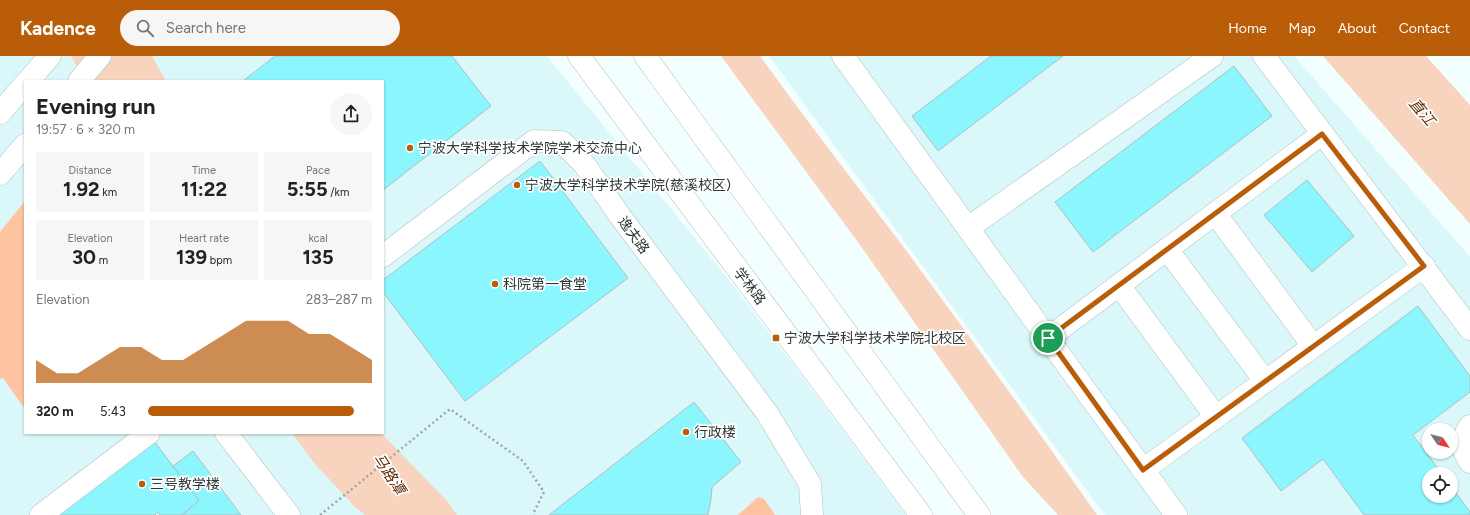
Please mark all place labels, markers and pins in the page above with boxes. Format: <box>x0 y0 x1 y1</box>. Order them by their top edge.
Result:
place label: 宁波大学科学技术学院学术交流中心 <box>418 140 642 157</box>
marker: 宁波大学科学技术学院学术交流中心 <box>405 143 415 153</box>
place label: 宁波大学科学技术学院(慈溪校区) <box>525 177 731 194</box>
marker: 宁波大学科学技术学院(慈溪校区) <box>512 180 522 190</box>
place label: 科院第一食堂 <box>503 276 587 293</box>
marker: 科院第一食堂 <box>490 279 500 289</box>
pin <box>1031 321 1065 355</box>
place label: 宁波大学科学技术学院北校区 <box>784 330 966 347</box>
marker: 宁波大学科学技术学院北校区 <box>771 333 781 343</box>
place label: 行政楼 <box>694 424 736 441</box>
marker: 行政楼 <box>681 427 691 437</box>
place label: 三号教学楼 <box>150 476 220 493</box>
marker: 三号教学楼 <box>137 479 147 489</box>

